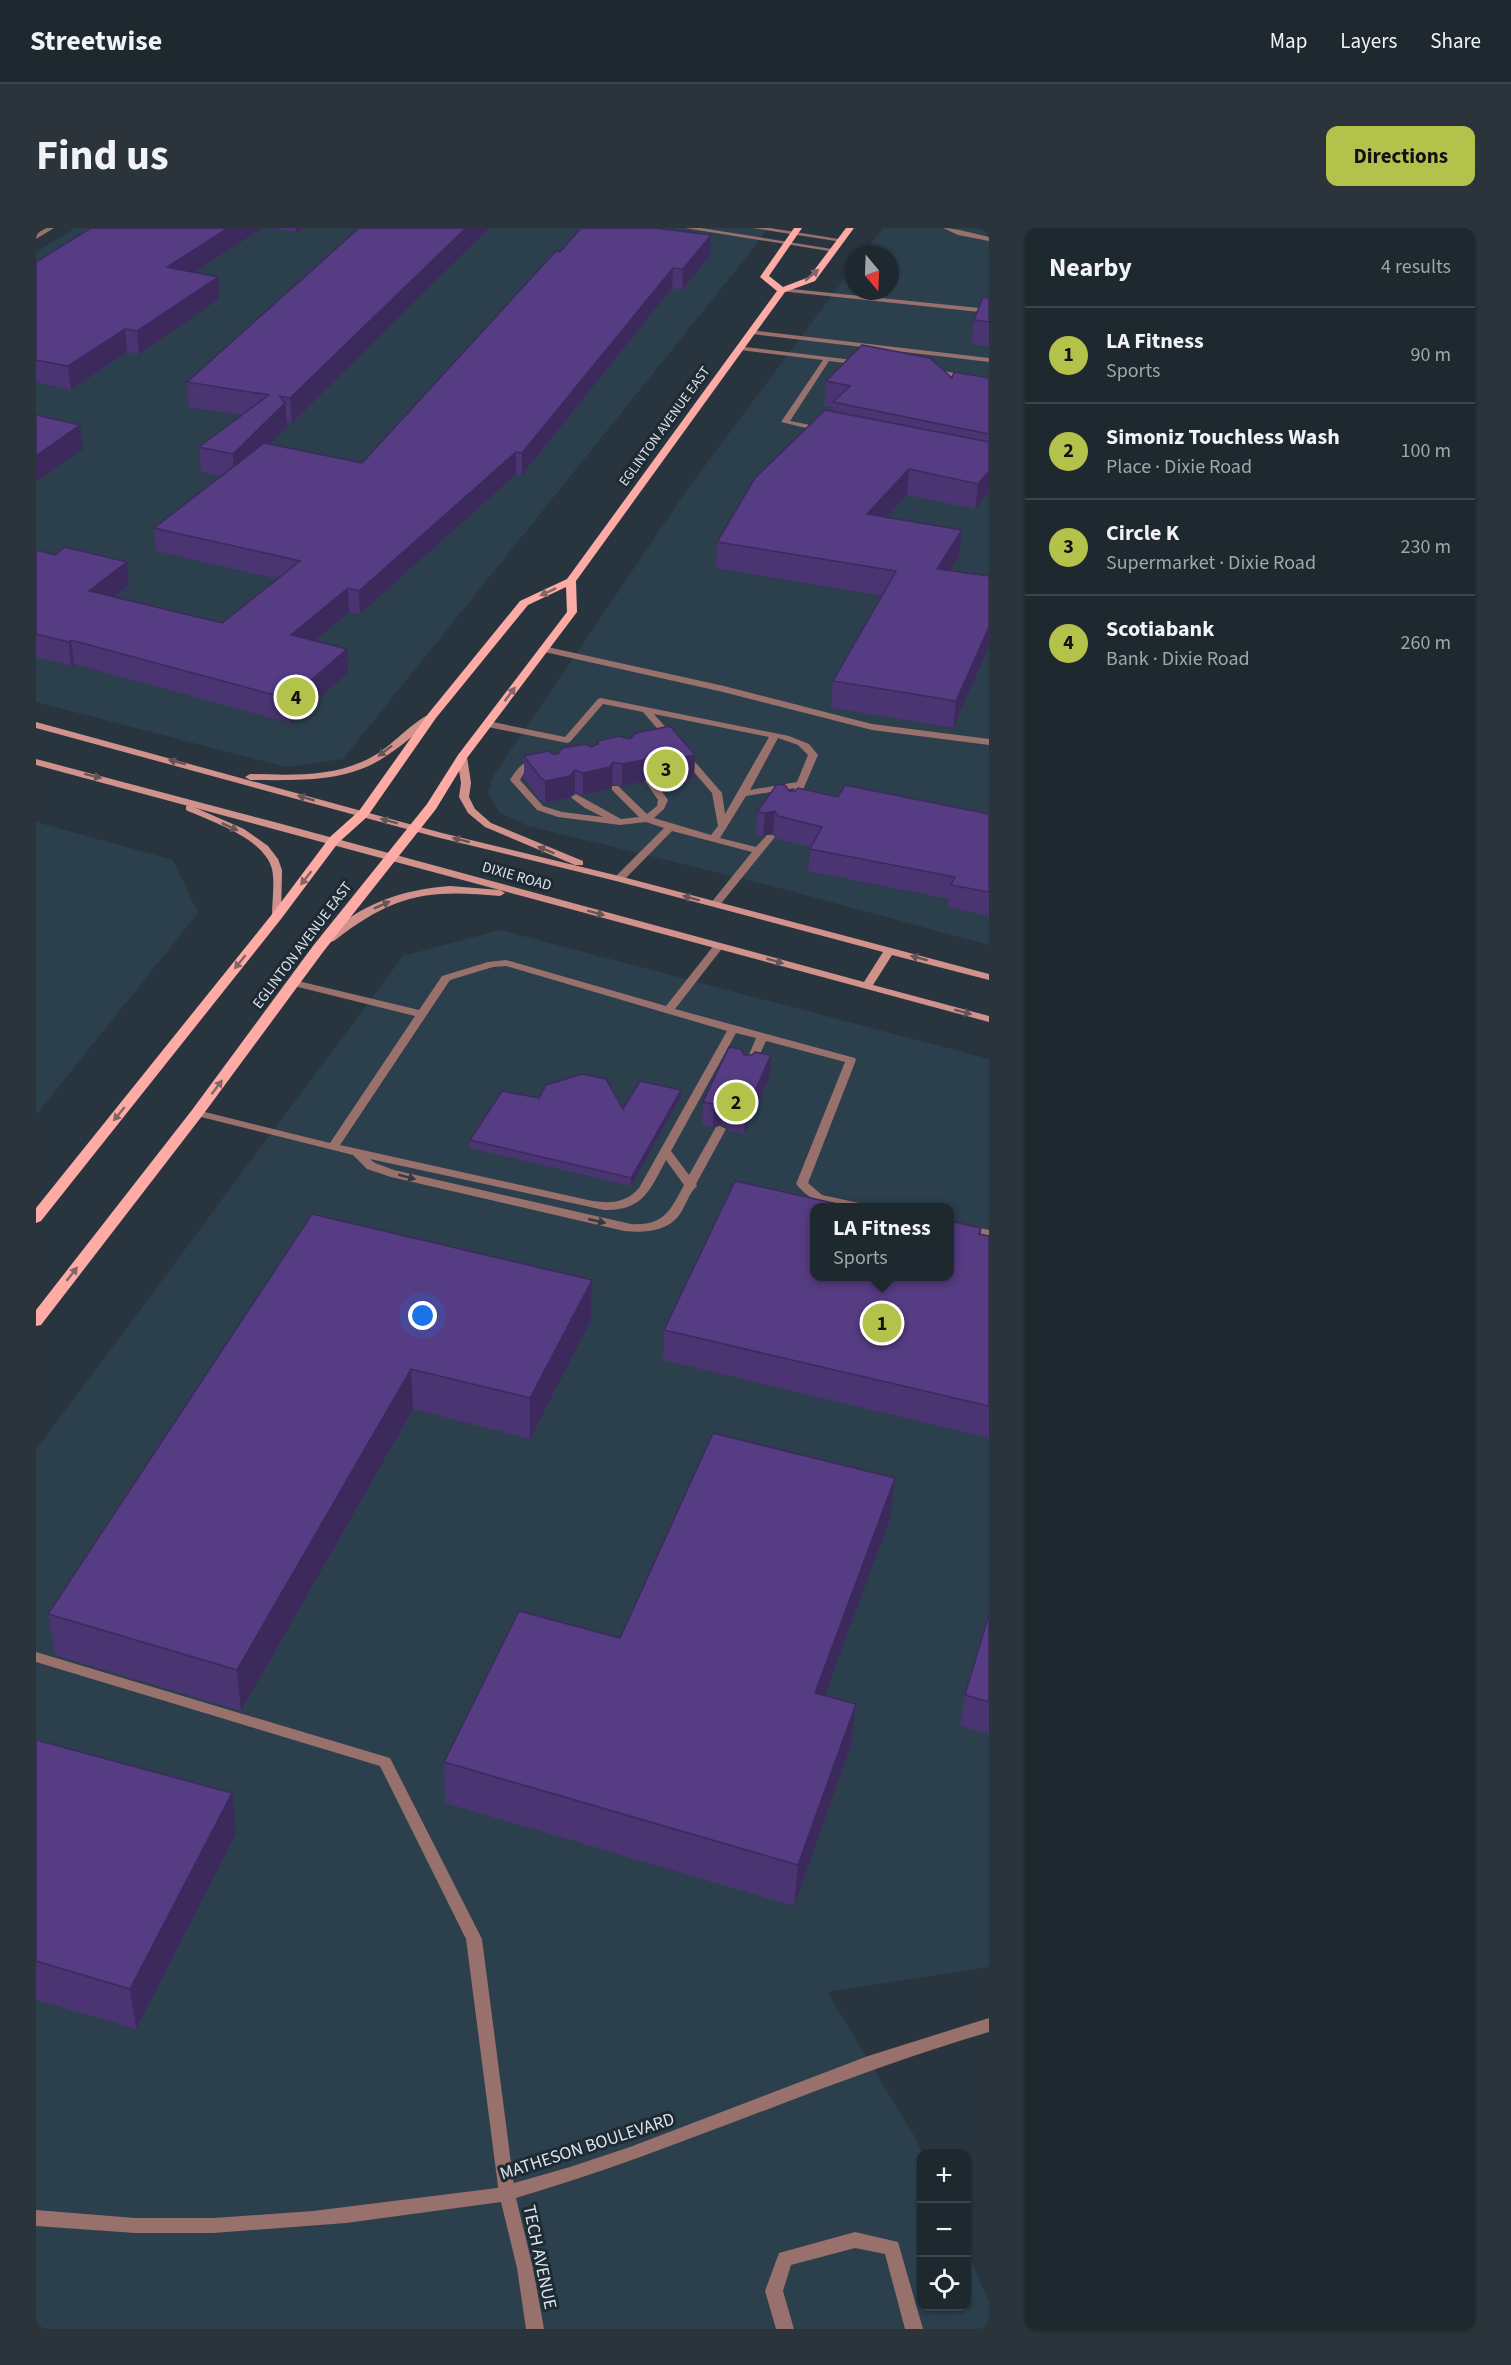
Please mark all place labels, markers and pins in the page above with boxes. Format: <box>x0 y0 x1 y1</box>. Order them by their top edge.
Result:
pin: 4 <box>276 674 316 720</box>
pin: 3 <box>646 746 686 792</box>
pin: 2 <box>716 1080 756 1124</box>
pin: 1 <box>862 1300 902 1346</box>

